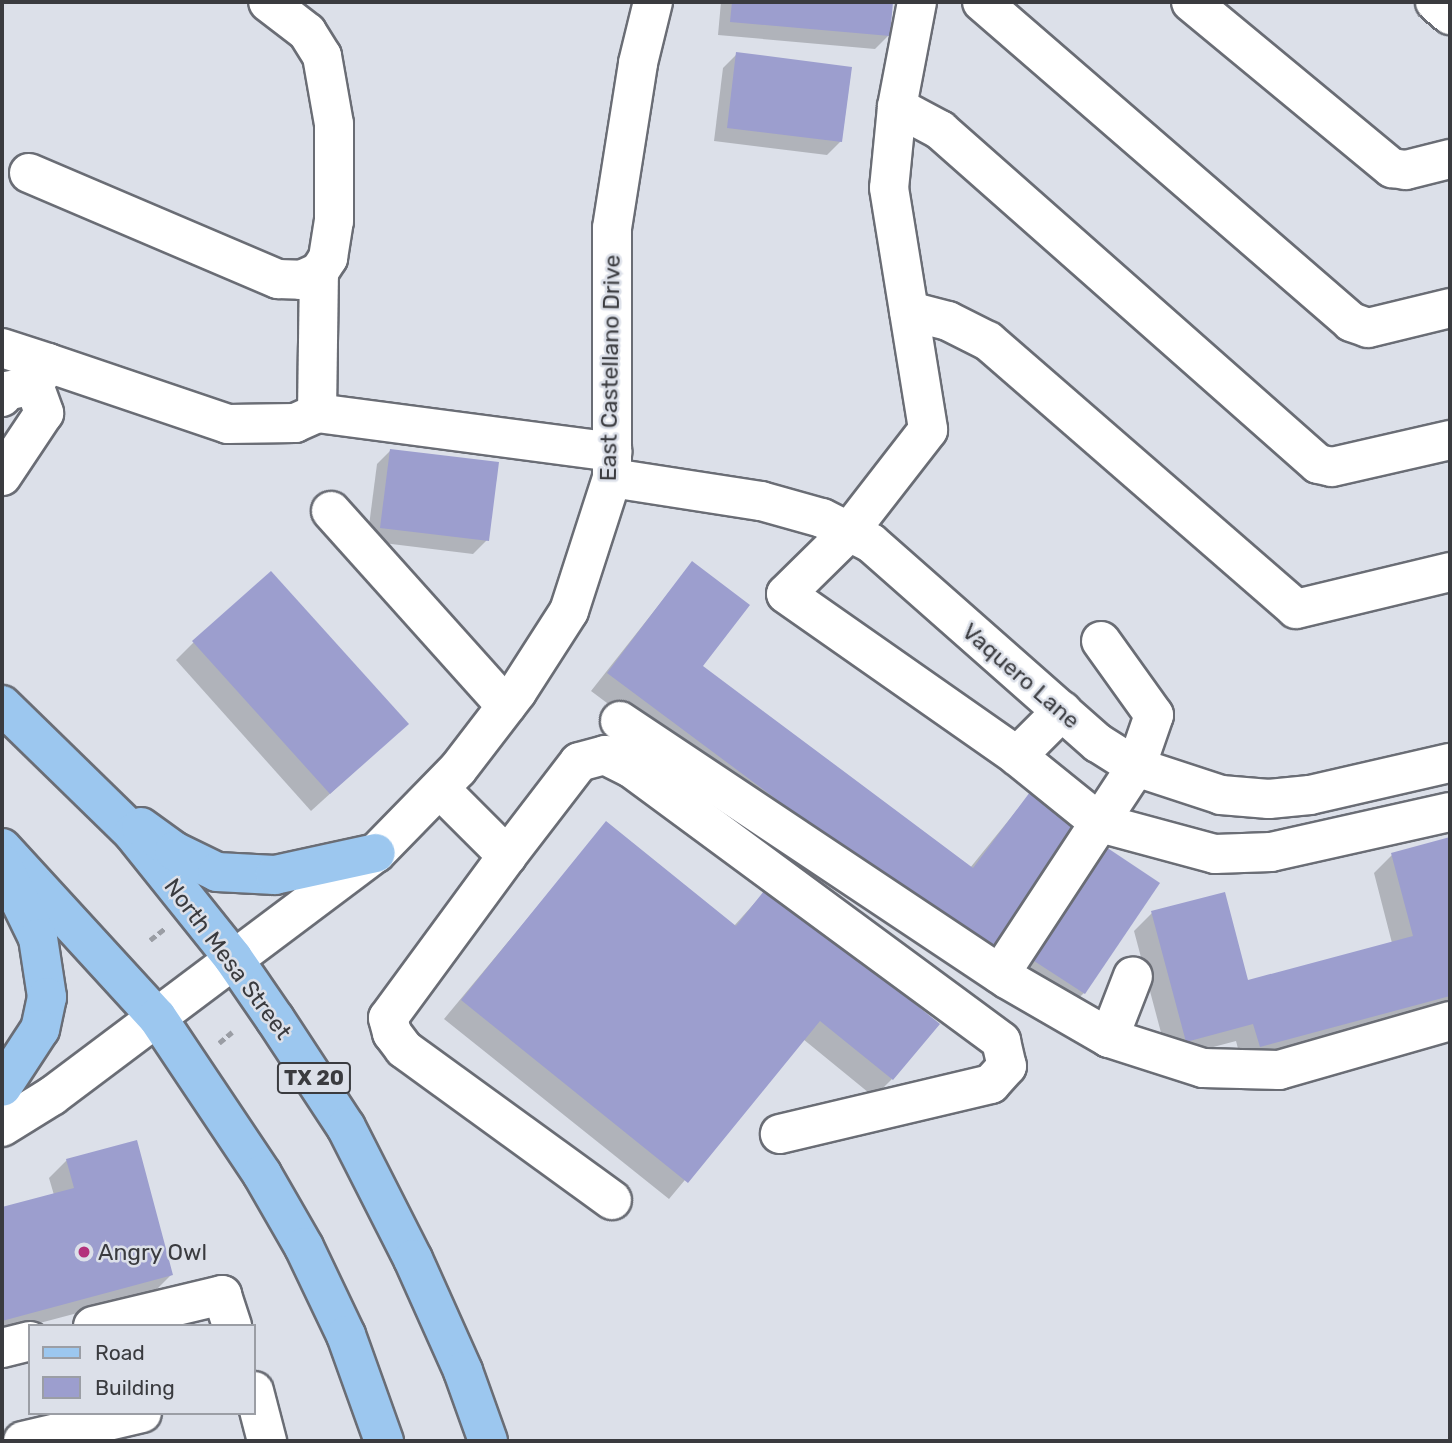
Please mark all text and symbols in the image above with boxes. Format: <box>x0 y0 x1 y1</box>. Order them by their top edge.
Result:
street label: East Castellano Drive <box>594 254 626 482</box>
street label: Vaquero Lane <box>957 617 1085 735</box>
street label: North Mesa Street <box>159 873 297 1045</box>
road number: TX 20 <box>276 1060 352 1096</box>
place label: Angry Owl <box>98 1238 208 1266</box>
marker: Angry Owl <box>76 1244 92 1260</box>
legend <box>28 1324 256 1415</box>
text: Road <box>95 1340 145 1365</box>
text: Building <box>95 1375 175 1400</box>

